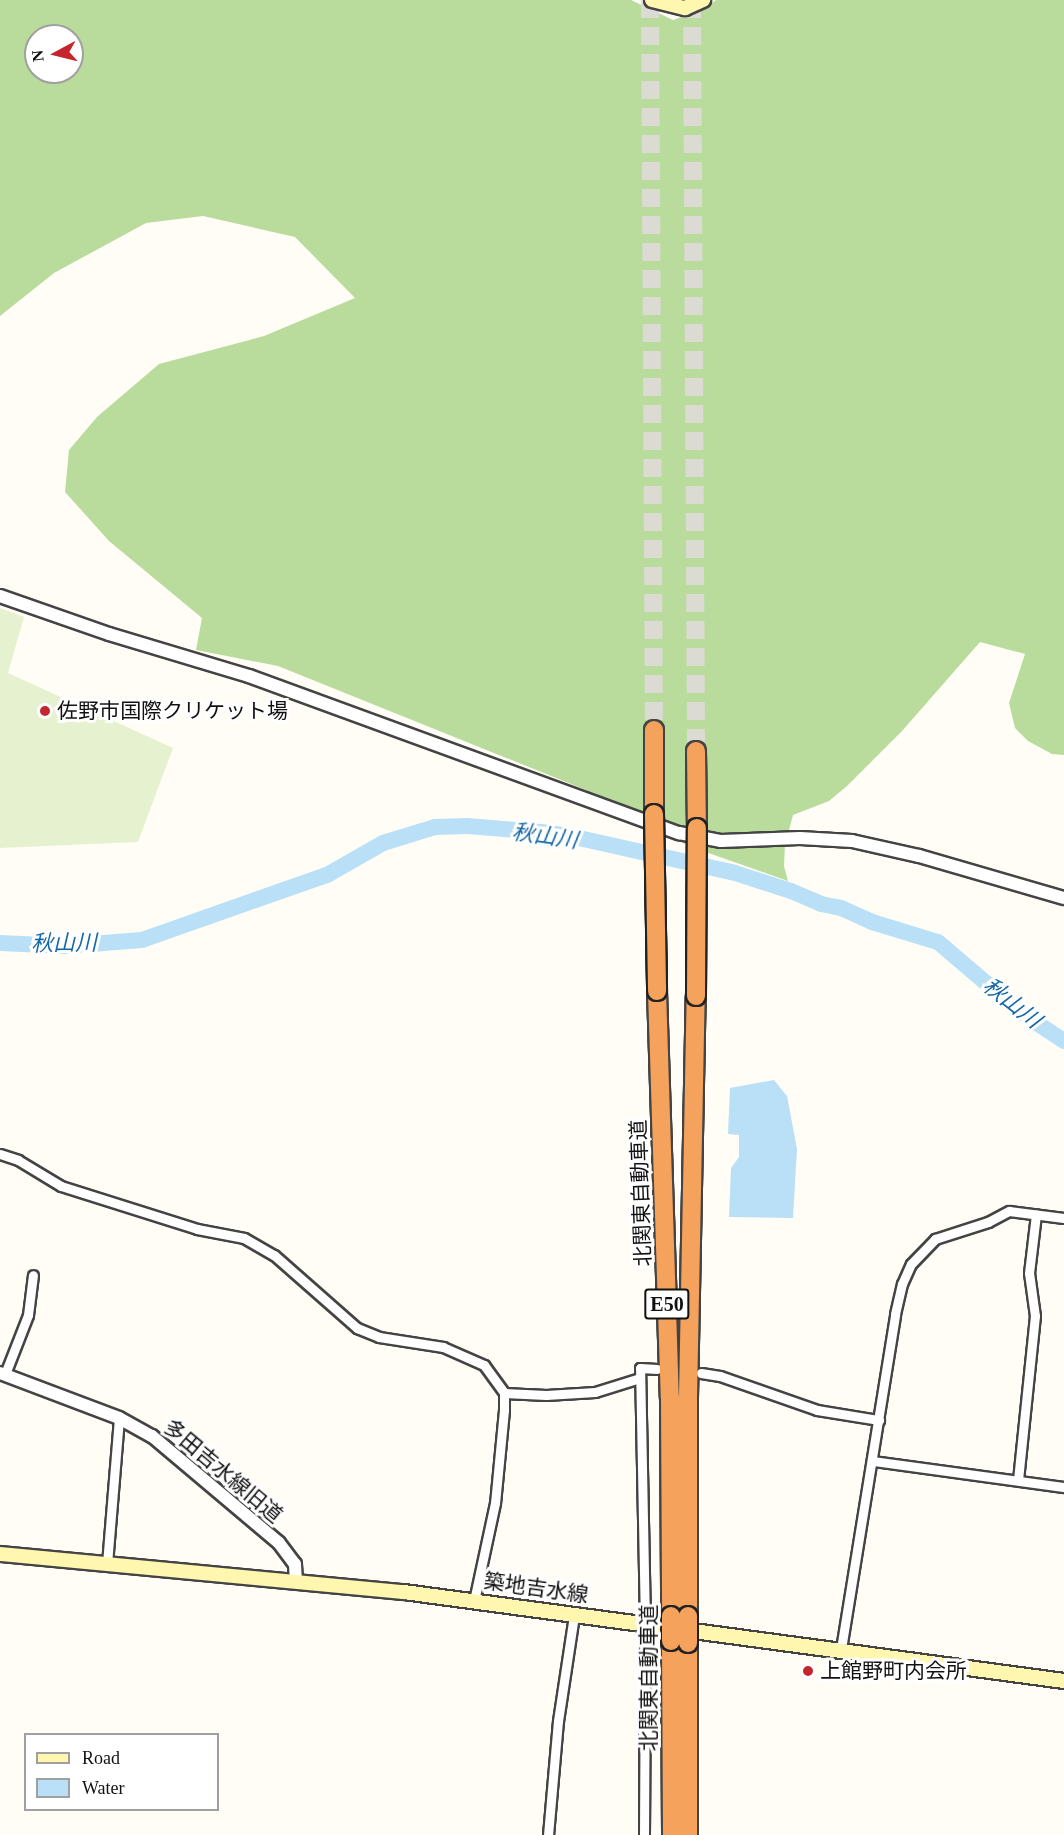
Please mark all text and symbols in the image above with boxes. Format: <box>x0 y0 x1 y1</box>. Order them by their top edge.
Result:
north arrow <box>24 24 84 84</box>
text: N <box>28 49 47 63</box>
place label: 佐野市国際クリケット場 <box>57 698 288 724</box>
marker: 佐野市国際クリケット場 <box>38 704 52 718</box>
water label: 秋山川 <box>510 818 580 854</box>
water label: 秋山川 <box>31 929 97 957</box>
water label: 秋山川 <box>978 972 1046 1034</box>
street label: 北関東自動車道 <box>626 1119 656 1267</box>
road number: E50 <box>643 1287 691 1321</box>
street label: 多田吉水線旧道 <box>159 1414 287 1528</box>
street label: 築地吉水線 <box>482 1568 590 1608</box>
street label: 北関東自動車道 <box>636 1605 662 1751</box>
place label: 上館野町内会所 <box>820 1658 967 1684</box>
marker: 上館野町内会所 <box>801 1664 815 1678</box>
legend <box>24 1733 219 1811</box>
text: Road <box>82 1748 120 1768</box>
text: Water <box>82 1778 125 1798</box>

